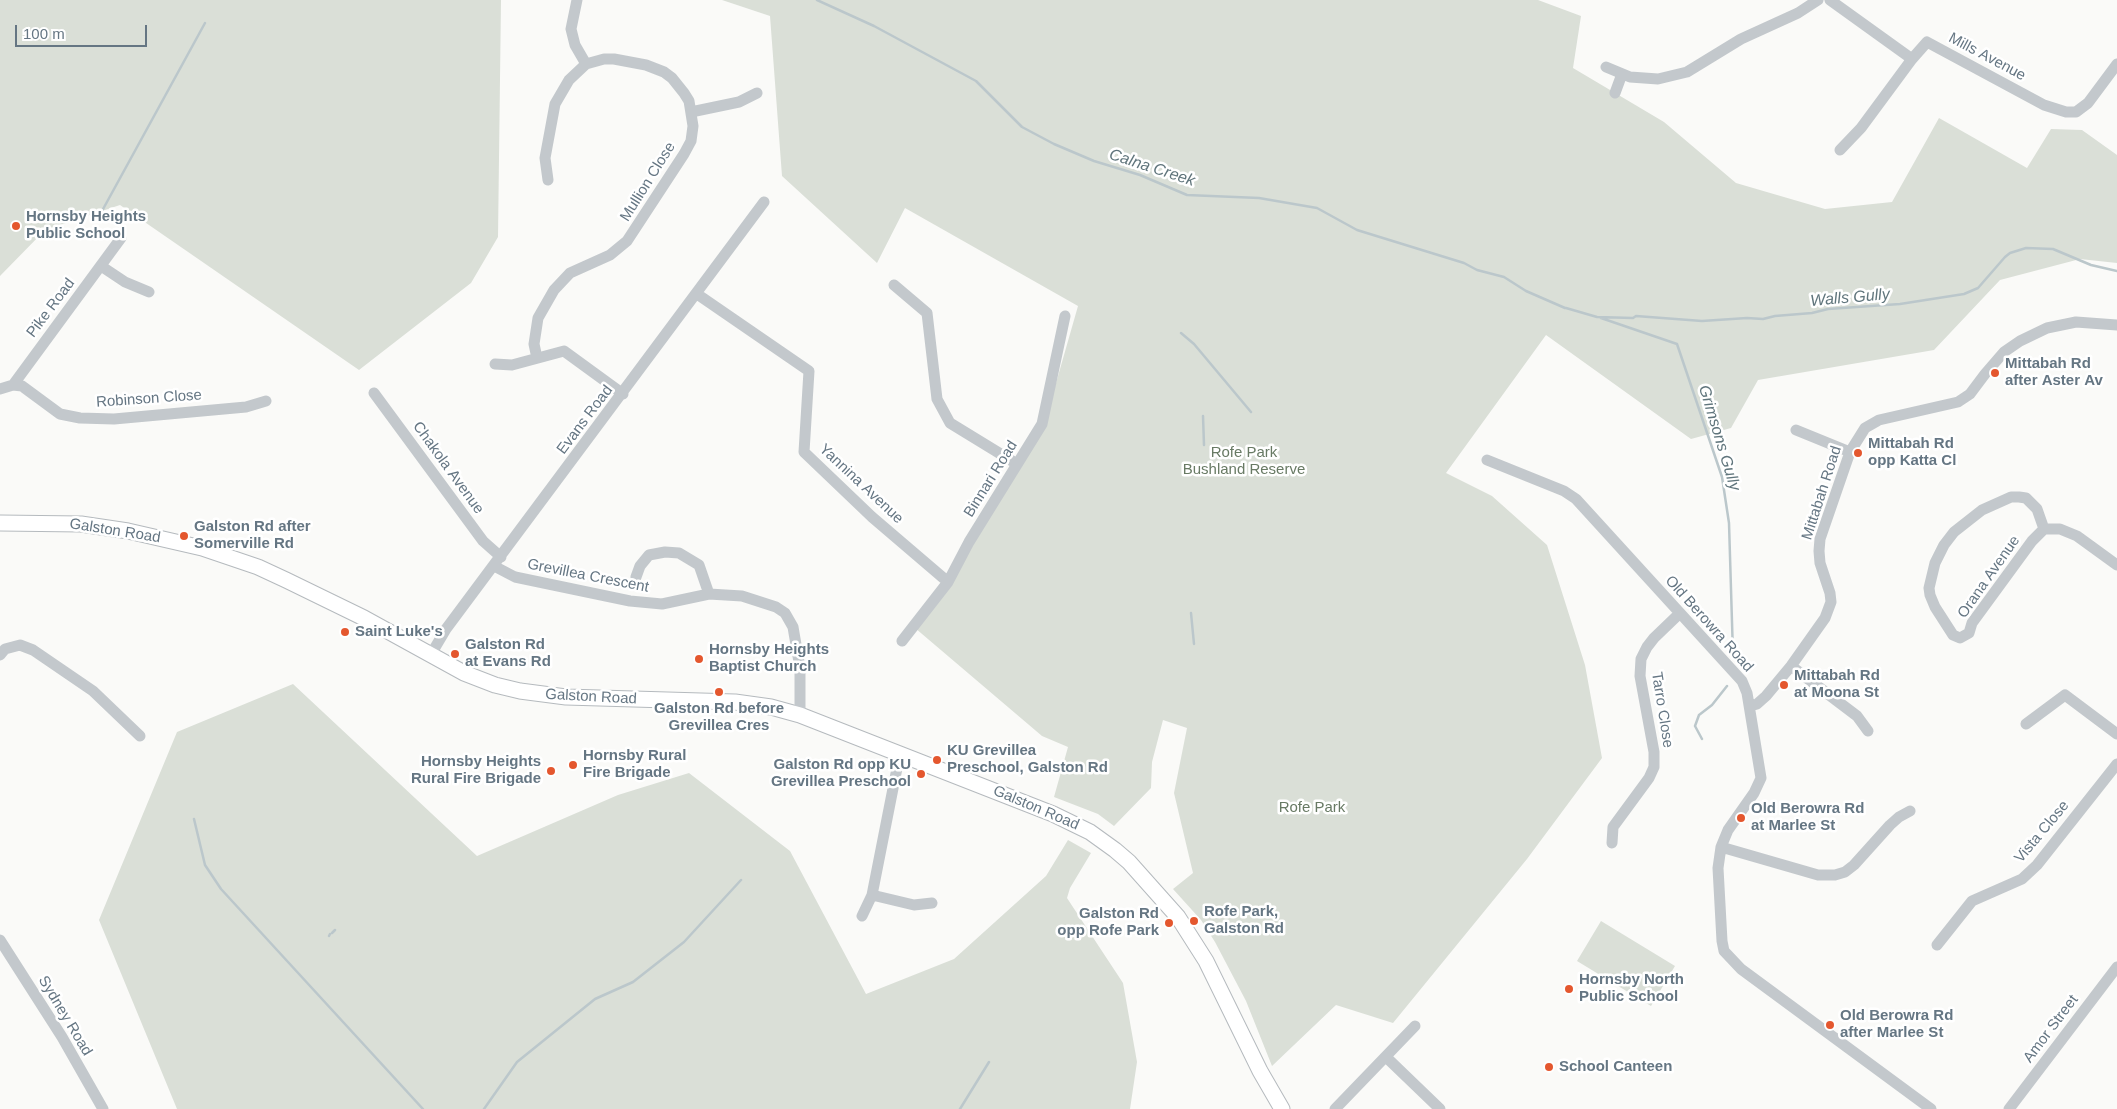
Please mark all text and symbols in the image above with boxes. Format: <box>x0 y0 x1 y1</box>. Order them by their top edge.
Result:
scale bar <box>18 15 150 47</box>
text: 100 m <box>23 25 65 42</box>
street label: Mills Avenue <box>1945 29 2029 85</box>
street label: Mullion Close <box>617 139 679 225</box>
water label: Calna Creek <box>1107 145 1197 191</box>
place label: Hornsby Heights Public School <box>26 208 146 243</box>
marker: Hornsby Heights Public School <box>10 220 22 232</box>
street label: Pike Road <box>23 275 79 341</box>
water label: Walls Gully <box>1809 285 1891 311</box>
place label: Mittabah Rd after Aster Av <box>2005 355 2103 390</box>
marker: Mittabah Rd after Aster Av <box>1989 367 2001 379</box>
street label: Evans Road <box>553 382 617 458</box>
water label: Grimsons Gully <box>1694 383 1744 493</box>
street label: Robinson Close <box>96 386 202 412</box>
street label: Chakola Avenue <box>408 418 488 518</box>
place label: Mittabah Rd opp Katta Cl <box>1868 435 1956 470</box>
street label: Binnari Road <box>960 437 1022 521</box>
street label: Yannina Avenue <box>815 440 907 528</box>
park label: Rofe Park Bushland Reserve <box>1183 444 1305 479</box>
street label: Mittabah Road <box>1798 444 1846 542</box>
marker: Mittabah Rd opp Katta Cl <box>1852 447 1864 459</box>
street label: Galston Road <box>68 515 162 547</box>
place label: Galston Rd after Somerville Rd <box>194 518 311 553</box>
marker: Galston Rd after Somerville Rd <box>178 530 190 542</box>
street label: Orana Avenue <box>1954 532 2024 622</box>
street label: Grevillea Crescent <box>526 555 650 597</box>
street label: Old Berowra Road <box>1661 572 1757 676</box>
place label: Saint Luke's <box>355 623 443 641</box>
marker: Saint Luke's <box>339 626 351 638</box>
place label: Galston Rd at Evans Rd <box>465 636 551 671</box>
place label: Hornsby Heights Baptist Church <box>709 641 829 676</box>
marker: Galston Rd at Evans Rd <box>449 648 461 660</box>
marker: Hornsby Heights Baptist Church <box>693 653 705 665</box>
place label: Mittabah Rd at Moona St <box>1794 667 1880 702</box>
street label: Tarro Close <box>1647 671 1677 749</box>
marker: Mittabah Rd at Moona St <box>1778 679 1790 691</box>
street label: Galston Road <box>545 686 637 708</box>
marker: Galston Rd before Grevillea Cres <box>713 686 725 698</box>
place label: Galston Rd before Grevillea Cres <box>654 700 784 735</box>
place label: KU Grevillea Preschool, Galston Rd <box>947 742 1108 777</box>
place label: Hornsby Rural Fire Brigade <box>583 747 686 782</box>
place label: Hornsby Heights Rural Fire Brigade <box>411 753 541 788</box>
marker: KU Grevillea Preschool, Galston Rd <box>931 754 943 766</box>
place label: Galston Rd opp KU Grevillea Preschool <box>771 756 911 791</box>
marker: Hornsby Rural Fire Brigade <box>567 759 579 771</box>
marker: Hornsby Heights Rural Fire Brigade <box>545 765 557 777</box>
marker: Galston Rd opp KU Grevillea Preschool <box>915 768 927 780</box>
street label: Galston Road <box>990 782 1082 834</box>
street label: Vista Close <box>2011 797 2073 867</box>
park label: Rofe Park <box>1279 799 1345 817</box>
place label: Old Berowra Rd at Marlee St <box>1751 800 1864 835</box>
marker: Old Berowra Rd at Marlee St <box>1735 812 1747 824</box>
place label: Rofe Park, Galston Rd <box>1204 903 1284 938</box>
place label: Galston Rd opp Rofe Park <box>1057 905 1159 940</box>
marker: Rofe Park, Galston Rd <box>1188 915 1200 927</box>
marker: Galston Rd opp Rofe Park <box>1163 917 1175 929</box>
place label: Hornsby North Public School <box>1579 971 1684 1006</box>
street label: Sydney Road <box>34 973 96 1059</box>
marker: Hornsby North Public School <box>1563 983 1575 995</box>
street label: Amor Street <box>2020 992 2082 1066</box>
place label: Old Berowra Rd after Marlee St <box>1840 1007 1953 1042</box>
marker: Old Berowra Rd after Marlee St <box>1824 1019 1836 1031</box>
place label: School Canteen <box>1559 1058 1672 1076</box>
marker: School Canteen <box>1543 1061 1555 1073</box>

